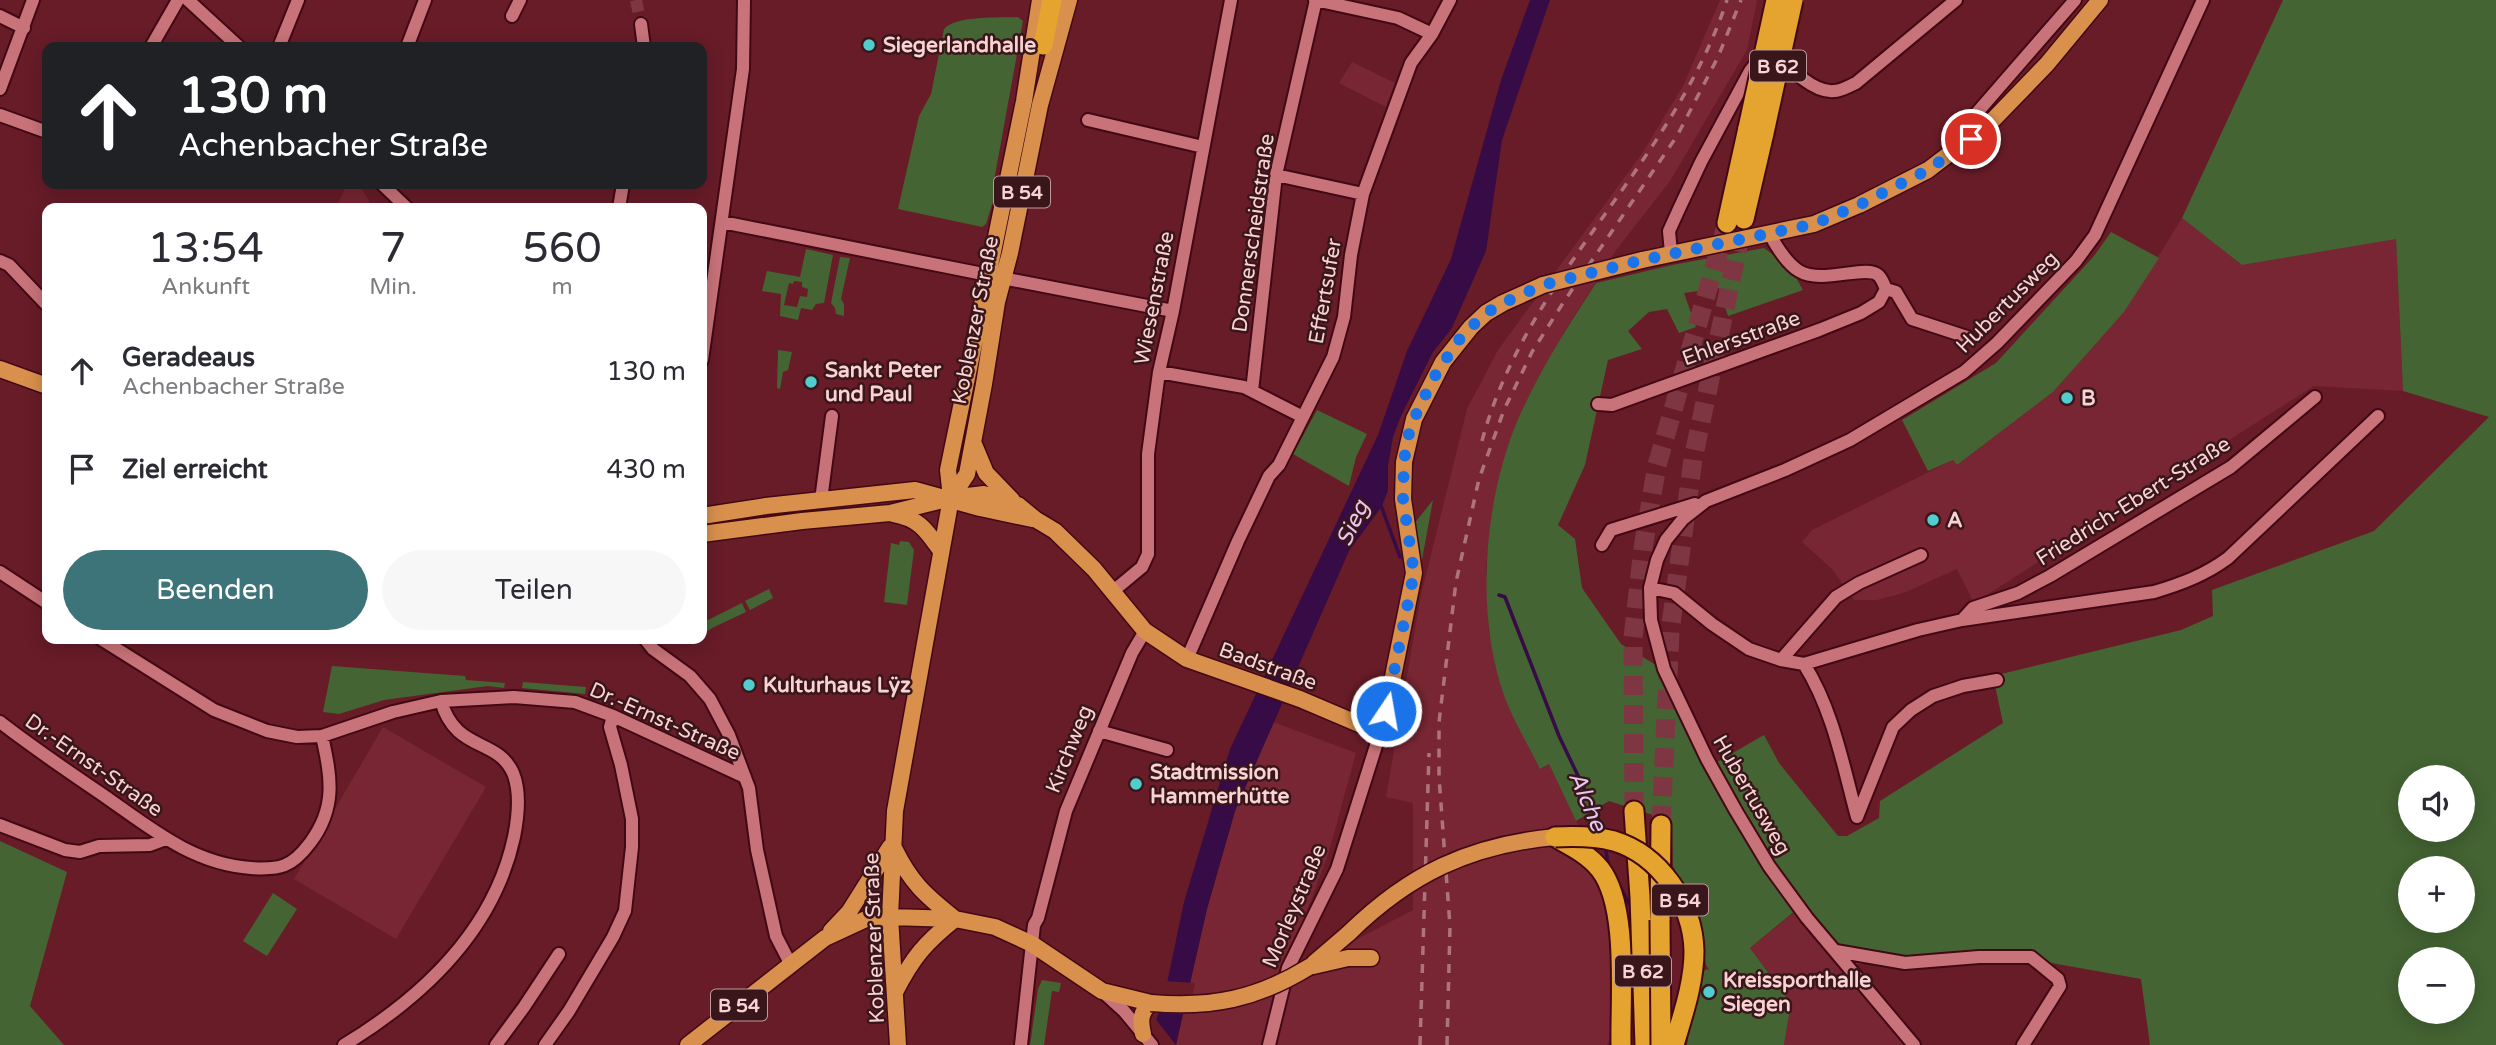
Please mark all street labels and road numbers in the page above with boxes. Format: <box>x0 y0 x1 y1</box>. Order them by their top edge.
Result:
road number: B 62 <box>1750 50 1806 82</box>
street label: Donnerscheidstraße <box>1227 132 1280 334</box>
road number: B 54 <box>994 176 1050 208</box>
street label: Wiesenstraße <box>1129 229 1180 367</box>
street label: Koblenzer Straße <box>947 234 1004 406</box>
street label: Effertsufer <box>1304 236 1347 346</box>
street label: Hubertusweg <box>1951 246 2064 359</box>
street label: Ehlersstraße <box>1679 305 1804 371</box>
street label: Friedrich-Ebert-Straße <box>2032 431 2235 571</box>
street label: Badstraße <box>1216 637 1320 696</box>
street label: Dr.-Ernst-Straße <box>586 677 744 766</box>
street label: Kirchweg <box>1041 702 1098 797</box>
street label: Dr.-Ernst-Straße <box>20 709 167 822</box>
street label: Hubertusweg <box>1707 731 1796 860</box>
street label: Morleystraße <box>1257 841 1332 972</box>
street label: Koblenzer Straße <box>859 852 890 1024</box>
road number: B 54 <box>1652 885 1708 916</box>
road number: B 62 <box>1615 956 1671 987</box>
road number: B 54 <box>711 990 767 1021</box>

